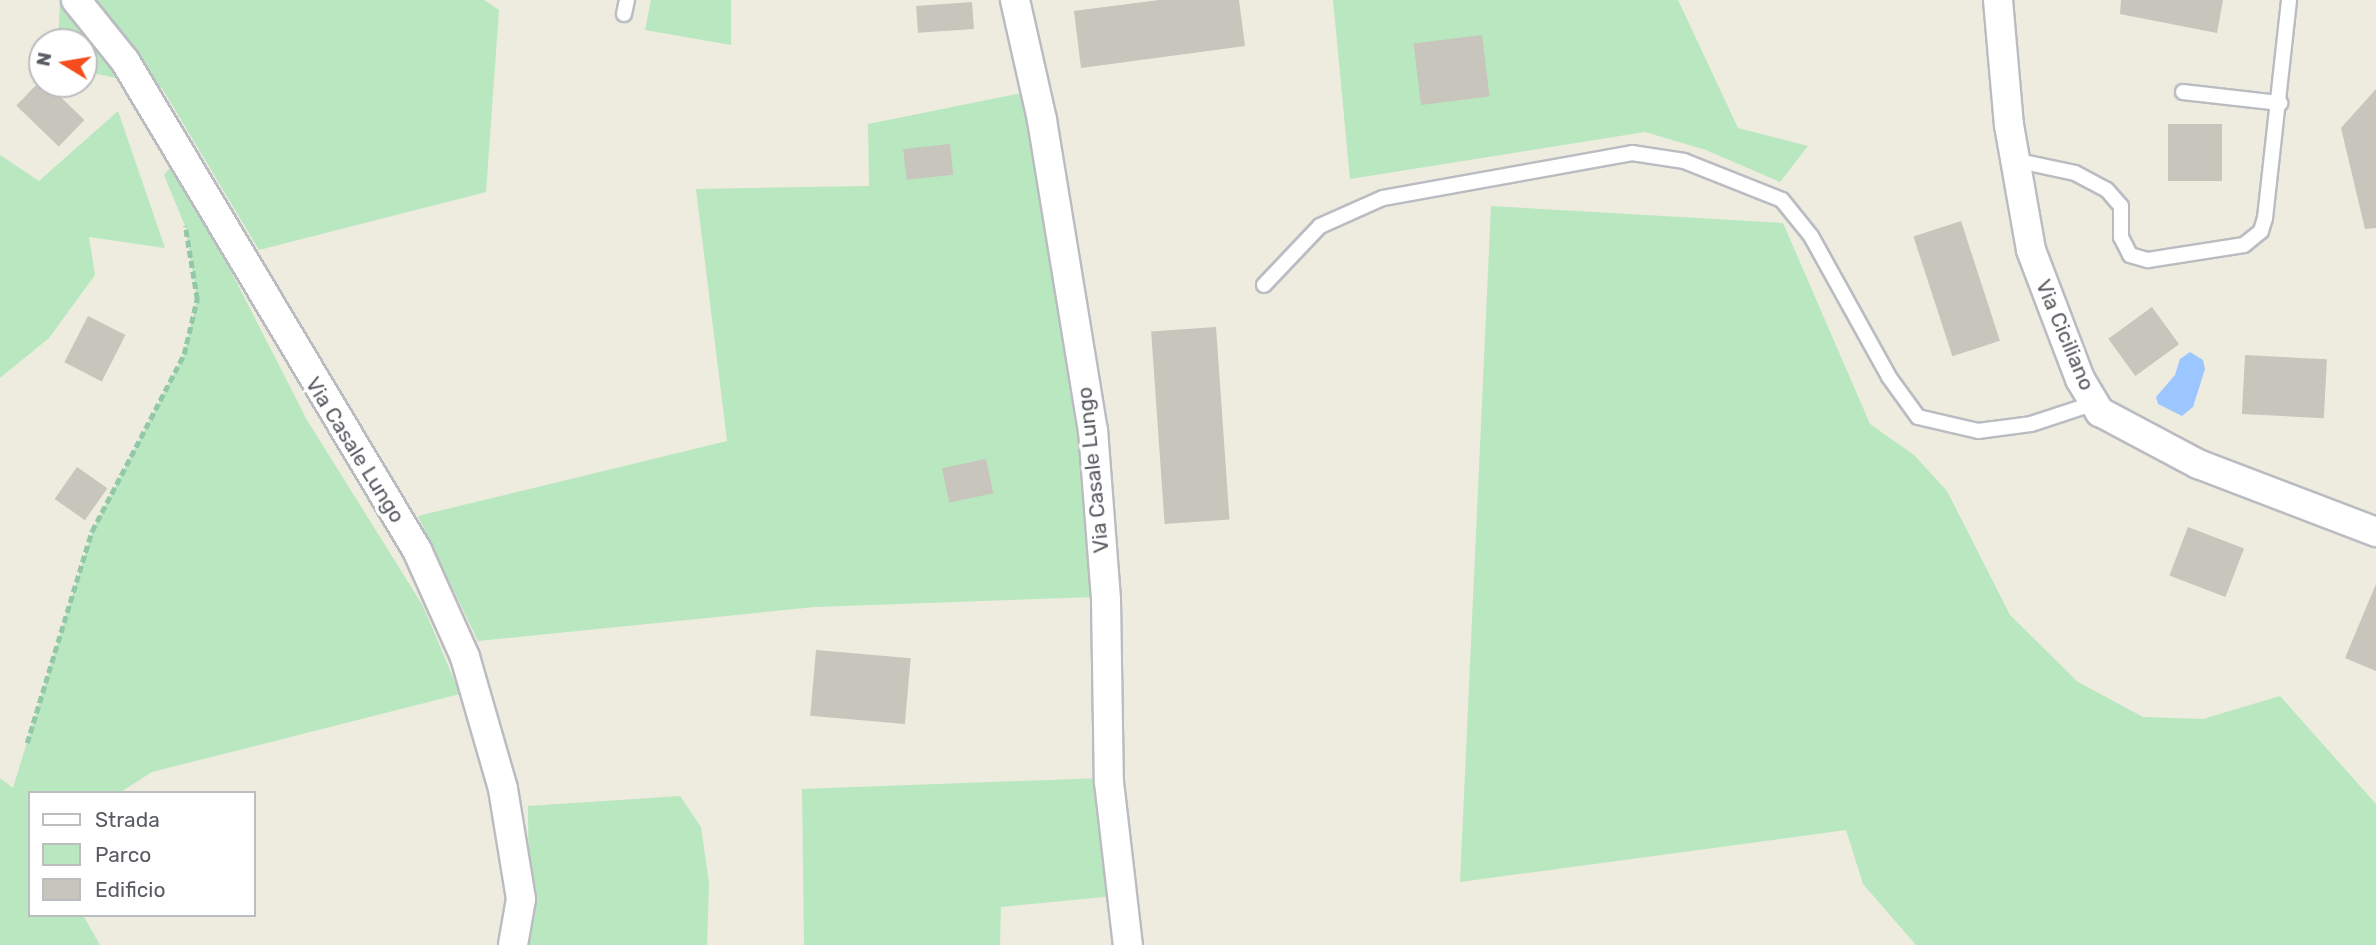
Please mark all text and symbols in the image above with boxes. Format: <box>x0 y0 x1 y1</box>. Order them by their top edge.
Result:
north arrow <box>28 28 98 98</box>
text: N <box>31 50 56 68</box>
street label: Via Ciciliano <box>2030 276 2100 394</box>
street label: Via Casale Lungo <box>300 373 410 527</box>
street label: Via Casale Lungo <box>1072 386 1114 554</box>
legend <box>28 791 256 917</box>
text: Strada <box>95 807 160 832</box>
text: Parco <box>95 842 151 867</box>
text: Edificio <box>95 877 165 902</box>

